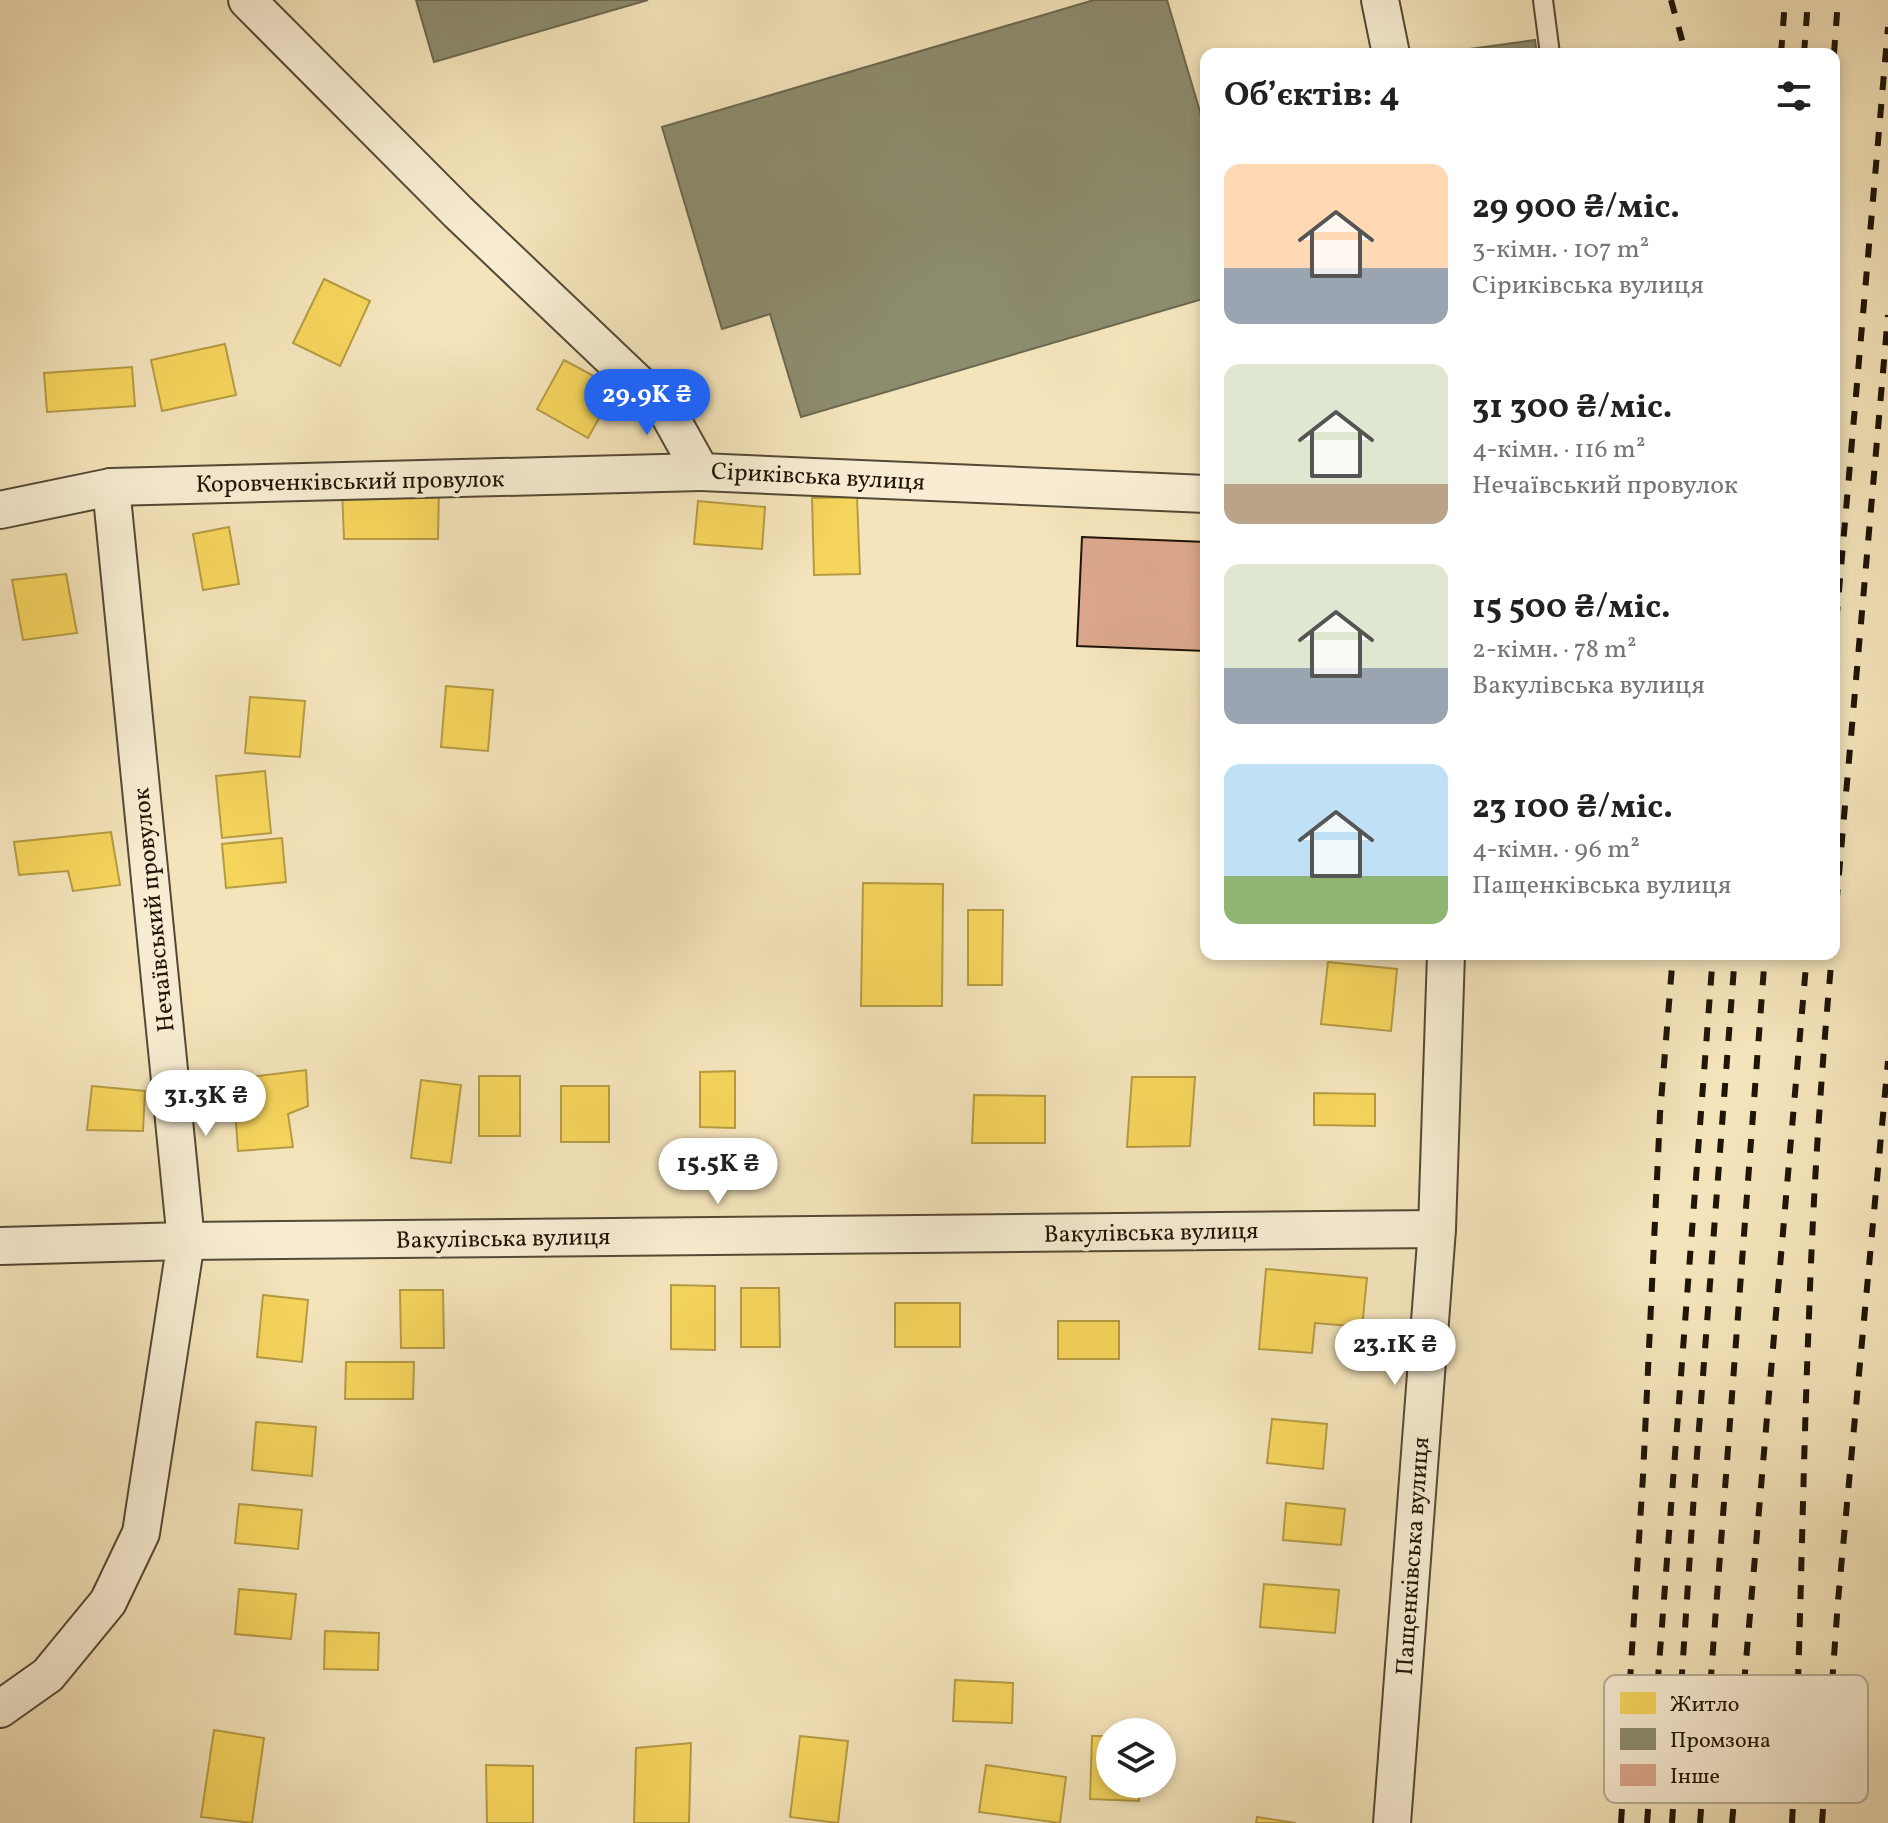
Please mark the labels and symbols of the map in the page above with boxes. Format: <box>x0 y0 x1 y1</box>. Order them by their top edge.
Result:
pin: 29.9K ₴ <box>573 369 721 437</box>
street label: Сіриківська вулиця <box>710 455 926 501</box>
street label: Коровченківський провулок <box>195 463 505 503</box>
street label: Нечаївський провулок <box>125 786 185 1034</box>
pin: 31.3K ₴ <box>132 1070 280 1138</box>
pin: 15.5K ₴ <box>644 1138 792 1206</box>
street label: Вакулівська вулиця <box>1043 1215 1259 1253</box>
street label: Вакулівська вулиця <box>395 1221 611 1259</box>
pin: 23.1K ₴ <box>1321 1319 1469 1387</box>
street label: Пащенківська вулиця <box>1389 1436 1439 1677</box>
legend <box>1604 1675 1868 1803</box>
text: Житло <box>1670 1690 1739 1721</box>
text: Промзона <box>1670 1726 1771 1757</box>
text: Інше <box>1670 1762 1720 1793</box>

